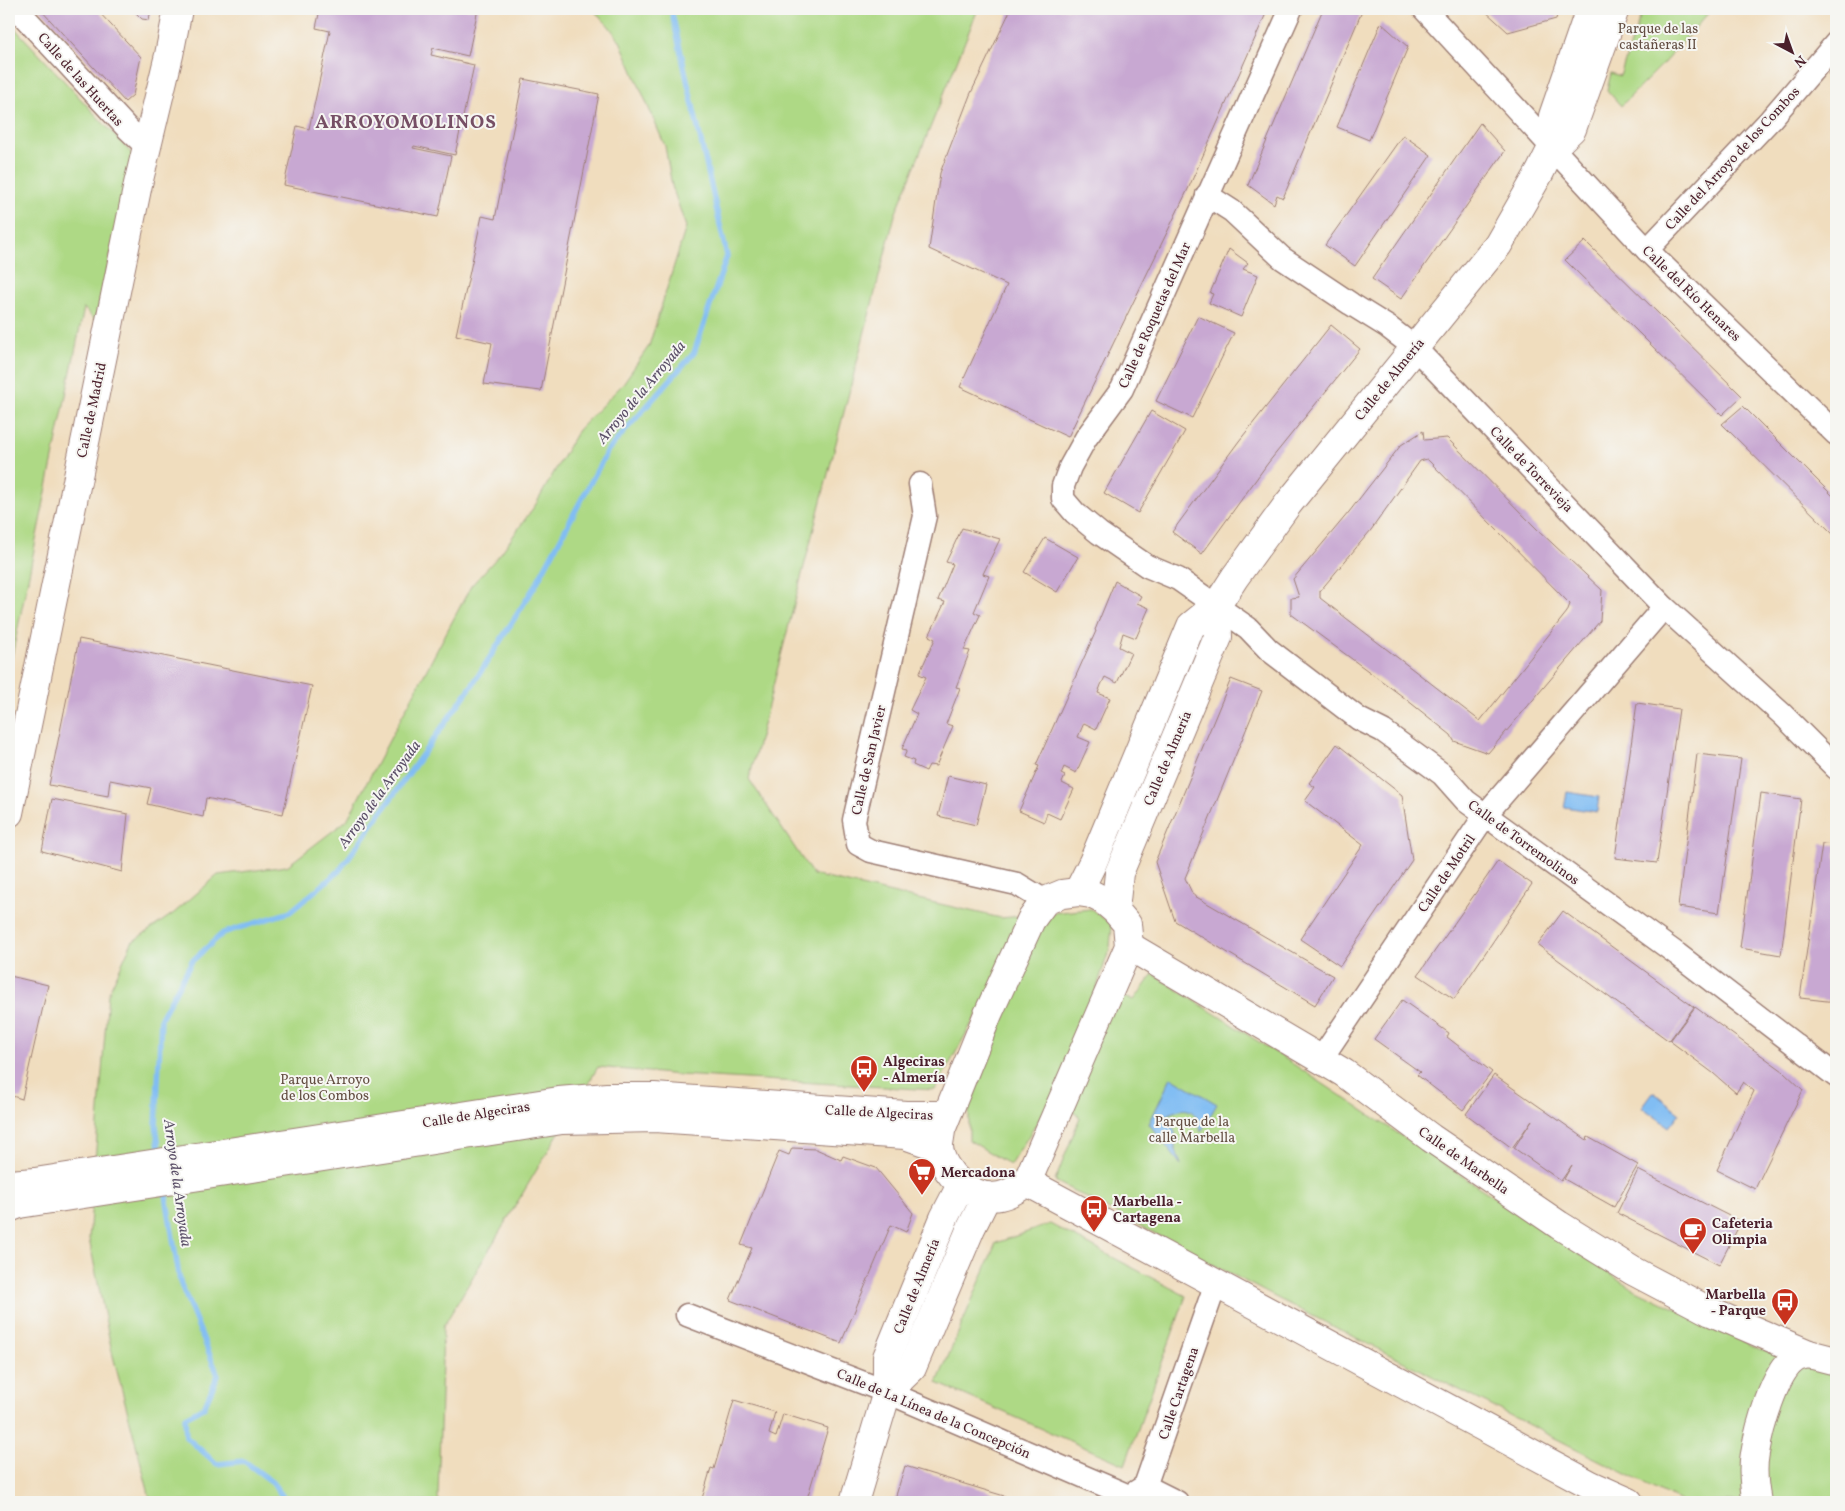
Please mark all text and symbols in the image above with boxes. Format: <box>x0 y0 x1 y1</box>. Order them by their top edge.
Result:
park label: Parque de las castañeras II <box>1618 20 1698 55</box>
north arrow <box>1768 28 1818 78</box>
street label: Calle de las Huertas <box>33 29 127 131</box>
text: N <box>1789 50 1810 71</box>
street label: Calle del Arroyo de los Combos <box>1661 83 1805 235</box>
district label: ARROYOMOLINOS <box>315 110 497 136</box>
street label: Calle de Roquetas del Mar <box>1115 239 1196 392</box>
street label: Calle del Río Henares <box>1637 242 1744 346</box>
street label: Calle de Almería <box>1351 335 1429 425</box>
water label: Arroyo de la Arroyada <box>592 337 692 450</box>
street label: Calle de Madrid <box>73 361 112 460</box>
street label: Calle de Torrevieja <box>1485 423 1577 517</box>
street label: Calle de San Javier <box>848 703 891 817</box>
street label: Calle de Almería <box>1140 708 1197 809</box>
water label: Arroyo de la Arroyada <box>333 737 427 854</box>
street label: Calle de Torremolinos <box>1463 796 1583 890</box>
street label: Calle de Motril <box>1414 831 1480 917</box>
place label: Algeciras - Almería <box>883 1053 946 1088</box>
bus stop icon: Algeciras - Almería <box>849 1054 879 1093</box>
park label: Parque Arroyo de los Combos <box>280 1071 370 1106</box>
street label: Calle de Algeciras <box>421 1098 531 1133</box>
street label: Calle de Algeciras <box>824 1101 934 1126</box>
park label: Parque de la calle Marbella <box>1149 1113 1235 1148</box>
water label: Arroyo de la Arroyada <box>157 1117 196 1248</box>
street label: Calle de Marbella <box>1414 1123 1512 1200</box>
supermarket icon: Mercadona <box>907 1157 937 1196</box>
place label: Mercadona <box>941 1164 1016 1183</box>
place label: Marbella - Cartagena <box>1113 1193 1182 1228</box>
bus stop icon: Marbella - Cartagena <box>1079 1194 1109 1233</box>
place label: Cafeteria Olimpia <box>1712 1215 1773 1250</box>
cafe icon: Cafeteria Olimpia <box>1678 1216 1708 1255</box>
street label: Calle de Almería <box>890 1236 945 1337</box>
place label: Marbella - Parque <box>1705 1286 1766 1321</box>
bus stop icon: Marbella - Parque <box>1770 1287 1800 1326</box>
street label: Calle Cartagena <box>1155 1345 1204 1442</box>
street label: Calle de La Línea de la Concepción <box>833 1365 1033 1464</box>

